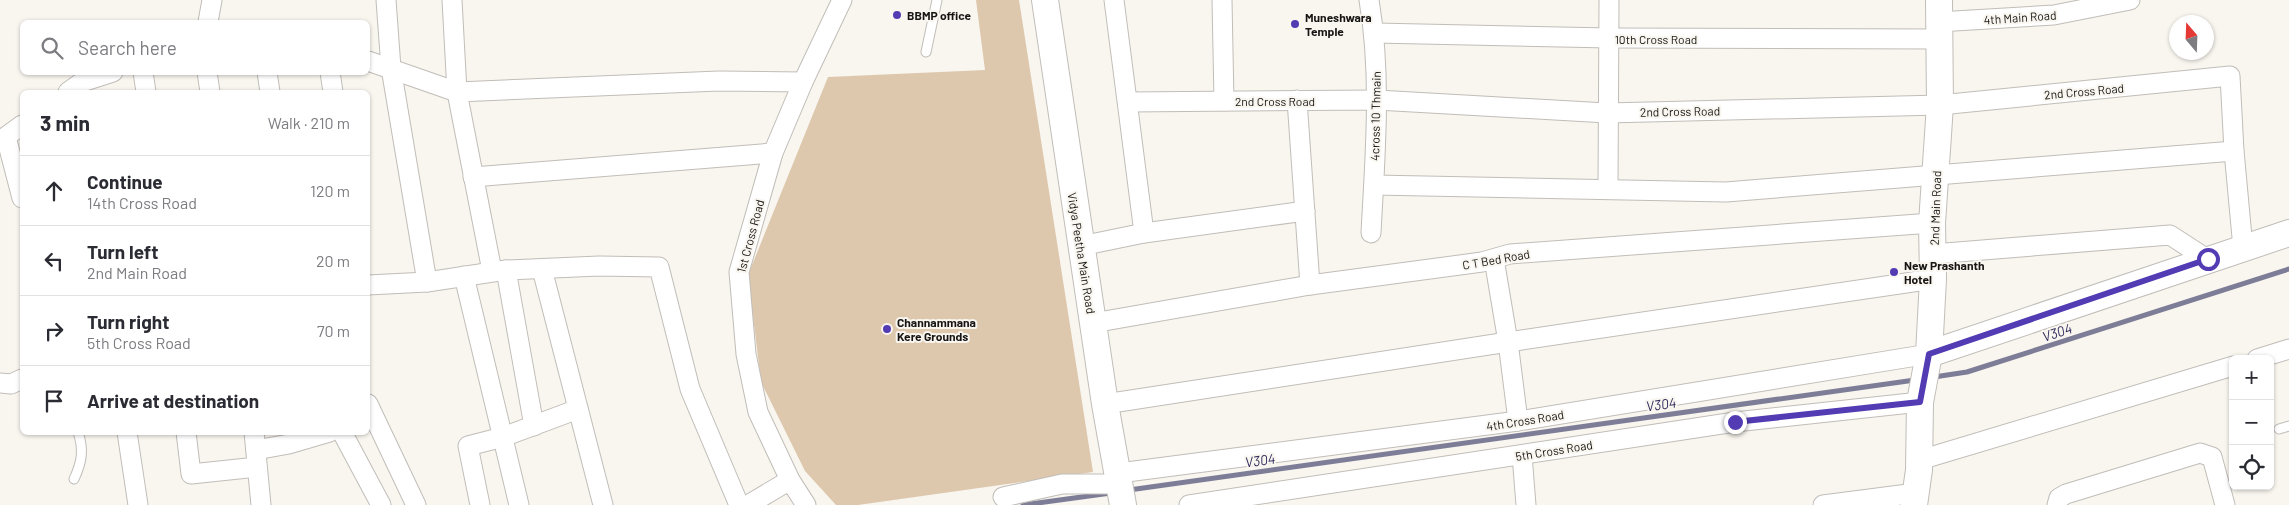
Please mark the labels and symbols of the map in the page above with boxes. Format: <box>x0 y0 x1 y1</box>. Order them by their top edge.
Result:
street label: 4th Main Road <box>1983 7 2057 27</box>
place label: BBMP office <box>907 8 972 22</box>
marker: BBMP office <box>891 9 903 21</box>
place label: Muneshwara Temple <box>1305 10 1372 38</box>
north arrow <box>2169 15 2214 60</box>
marker: Muneshwara Temple <box>1289 18 1301 30</box>
street label: 10th Cross Road <box>1615 32 1697 46</box>
street label: 4cross 10 Thmain <box>1367 71 1383 161</box>
street label: 2nd Cross Road <box>2043 81 2125 101</box>
street label: 2nd Cross Road <box>1235 94 1315 108</box>
street label: 2nd Cross Road <box>1640 103 1720 119</box>
street label: 2nd Main Road <box>1927 170 1943 246</box>
street label: Vidya Peetha Main Road <box>1065 191 1099 315</box>
street label: 1st Cross Road <box>734 198 766 274</box>
street label: C T Bed Road <box>1461 246 1531 272</box>
route start <box>2197 248 2220 271</box>
place label: New Prashanth Hotel <box>1904 258 1985 286</box>
marker: New Prashanth Hotel <box>1888 266 1900 278</box>
place label: Channammana Kere Grounds <box>897 315 976 343</box>
water label: V304 <box>2040 319 2074 345</box>
marker: Channammana Kere Grounds <box>881 323 893 335</box>
water label: V304 <box>1645 393 1677 415</box>
street label: 4th Cross Road <box>1485 407 1565 433</box>
route end <box>1724 411 1747 434</box>
street label: 5th Cross Road <box>1514 437 1594 463</box>
water label: V304 <box>1244 449 1276 471</box>

